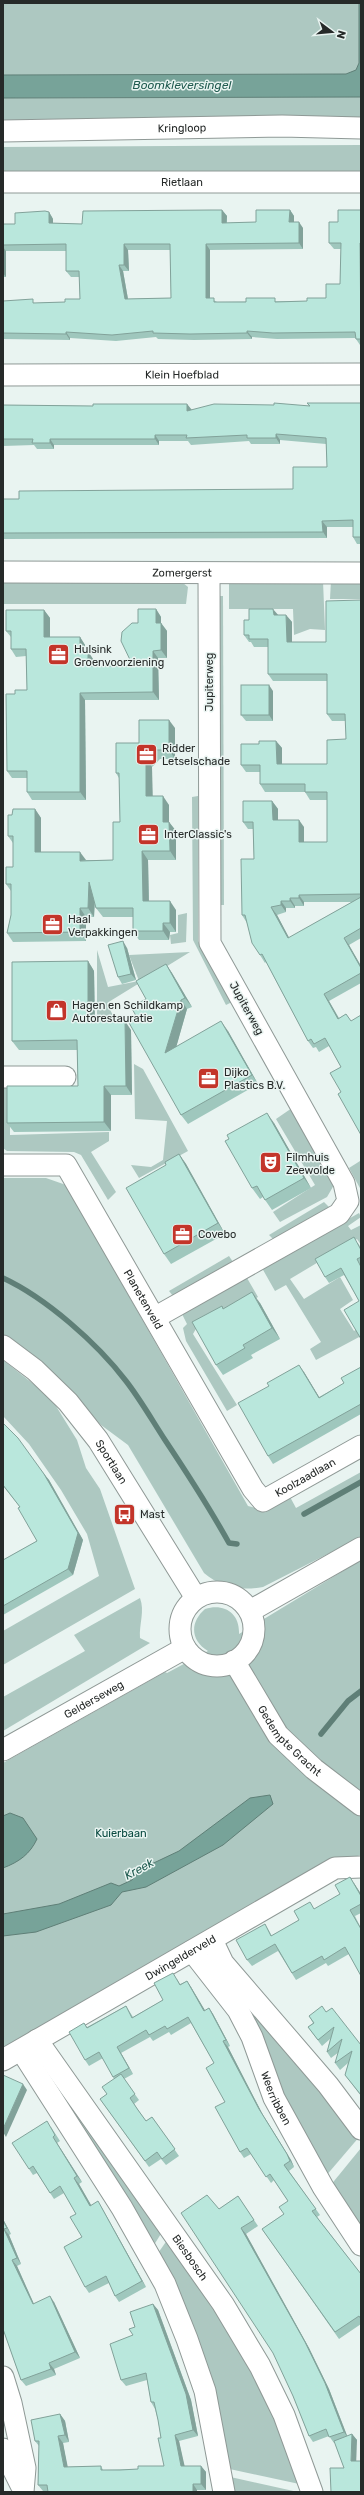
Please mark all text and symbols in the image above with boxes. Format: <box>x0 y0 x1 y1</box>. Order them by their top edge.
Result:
north arrow <box>312 12 352 52</box>
text: N <box>334 29 348 40</box>
water label: Boomkleversingel <box>133 78 232 92</box>
street label: Kringloop <box>158 121 206 135</box>
street label: Rietlaan <box>161 176 203 189</box>
street label: Klein Hoefblad <box>145 368 219 382</box>
street label: Zomergerst <box>152 566 213 580</box>
office icon: Hulsink Groenvoorziening <box>46 642 72 668</box>
place label: Hulsink Groenvoorziening <box>74 643 164 669</box>
street label: Jupiterweg <box>203 653 216 711</box>
office icon: Ridder Letselschade <box>134 741 160 767</box>
place label: Ridder Letselschade <box>162 742 230 768</box>
office icon: InterClassic's <box>136 821 162 847</box>
place label: InterClassic's <box>164 828 232 841</box>
office icon: Haal Verpakkingen <box>39 912 65 938</box>
place label: Haal Verpakkingen <box>68 913 138 939</box>
street label: Jupiterweg <box>227 979 267 1037</box>
shop icon: Hagen en Schildkamp Autorestauratie <box>43 998 69 1024</box>
place label: Hagen en Schildkamp Autorestauratie <box>72 999 183 1025</box>
office icon: Dijko Plastics B.V. <box>196 1065 222 1091</box>
place label: Dijko Plastics B.V. <box>224 1066 285 1092</box>
theatre icon: Filmhuis Zeewolde <box>257 1150 283 1176</box>
place label: Filmhuis Zeewolde <box>286 1151 335 1177</box>
office icon: Covebo <box>170 1221 196 1247</box>
place label: Covebo <box>198 1228 236 1241</box>
street label: Planetenveld <box>121 1267 165 1332</box>
street label: Sportlaan <box>92 1437 130 1487</box>
street label: Koolzaadlaan <box>273 1456 338 1500</box>
bus stop icon: Mast <box>111 1501 137 1527</box>
place label: Mast <box>140 1508 165 1521</box>
street label: Gelderseweg <box>62 1678 126 1721</box>
street label: Gedempte Gracht <box>255 1703 324 1780</box>
park label: Kuierbaan <box>95 1827 147 1840</box>
water label: Kreek <box>122 1855 157 1883</box>
street label: Dwingelderveld <box>143 1932 218 1983</box>
street label: Weerribben <box>258 2070 294 2128</box>
street label: Biesbosch <box>169 2232 210 2283</box>

